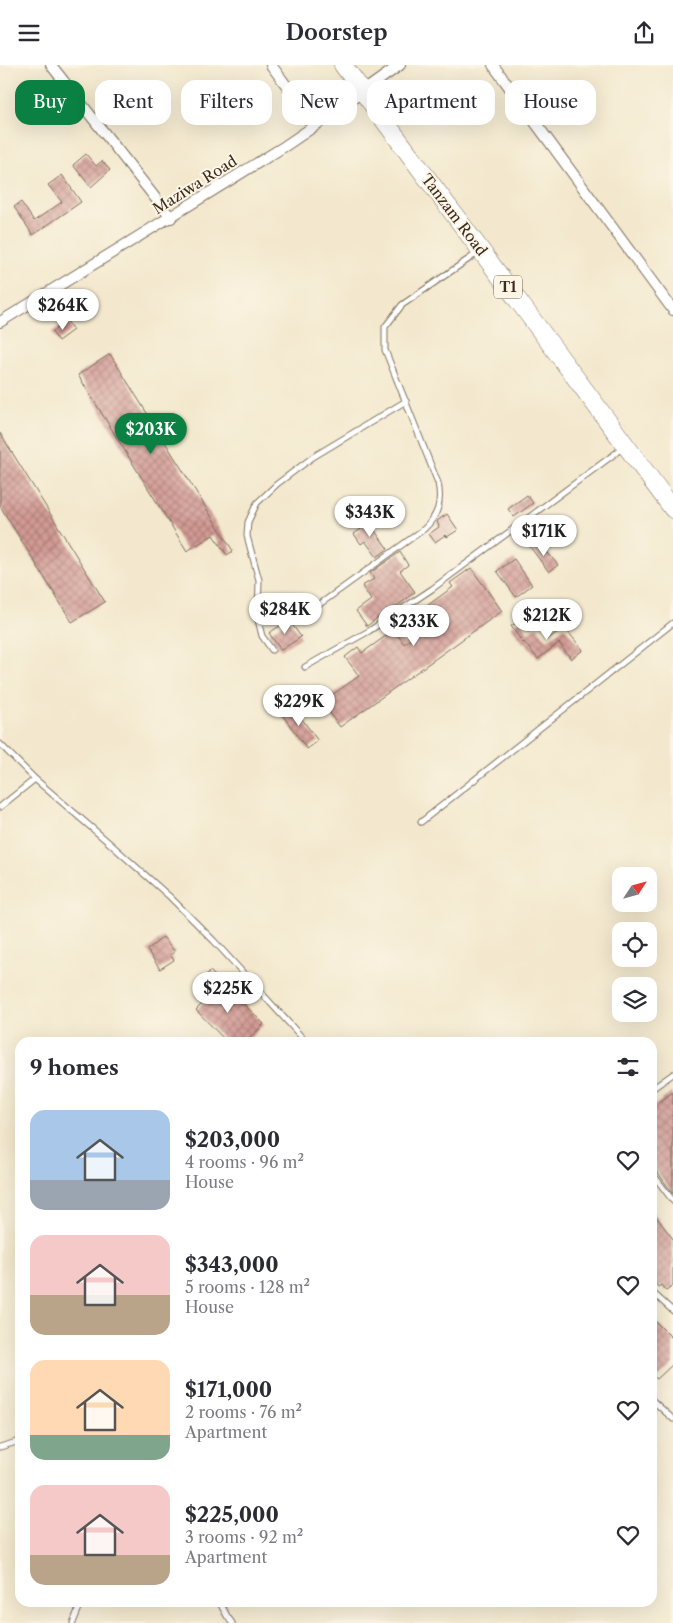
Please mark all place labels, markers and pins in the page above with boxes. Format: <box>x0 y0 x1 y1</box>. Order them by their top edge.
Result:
pin: $264K <box>28 289 98 331</box>
pin: $203K <box>116 413 186 455</box>
pin: $343K <box>335 495 405 538</box>
pin: $171K <box>509 515 579 557</box>
pin: $284K <box>250 593 320 635</box>
pin: $212K <box>512 599 582 641</box>
pin: $233K <box>379 605 449 647</box>
pin: $229K <box>264 685 334 727</box>
pin: $225K <box>193 971 263 1014</box>

